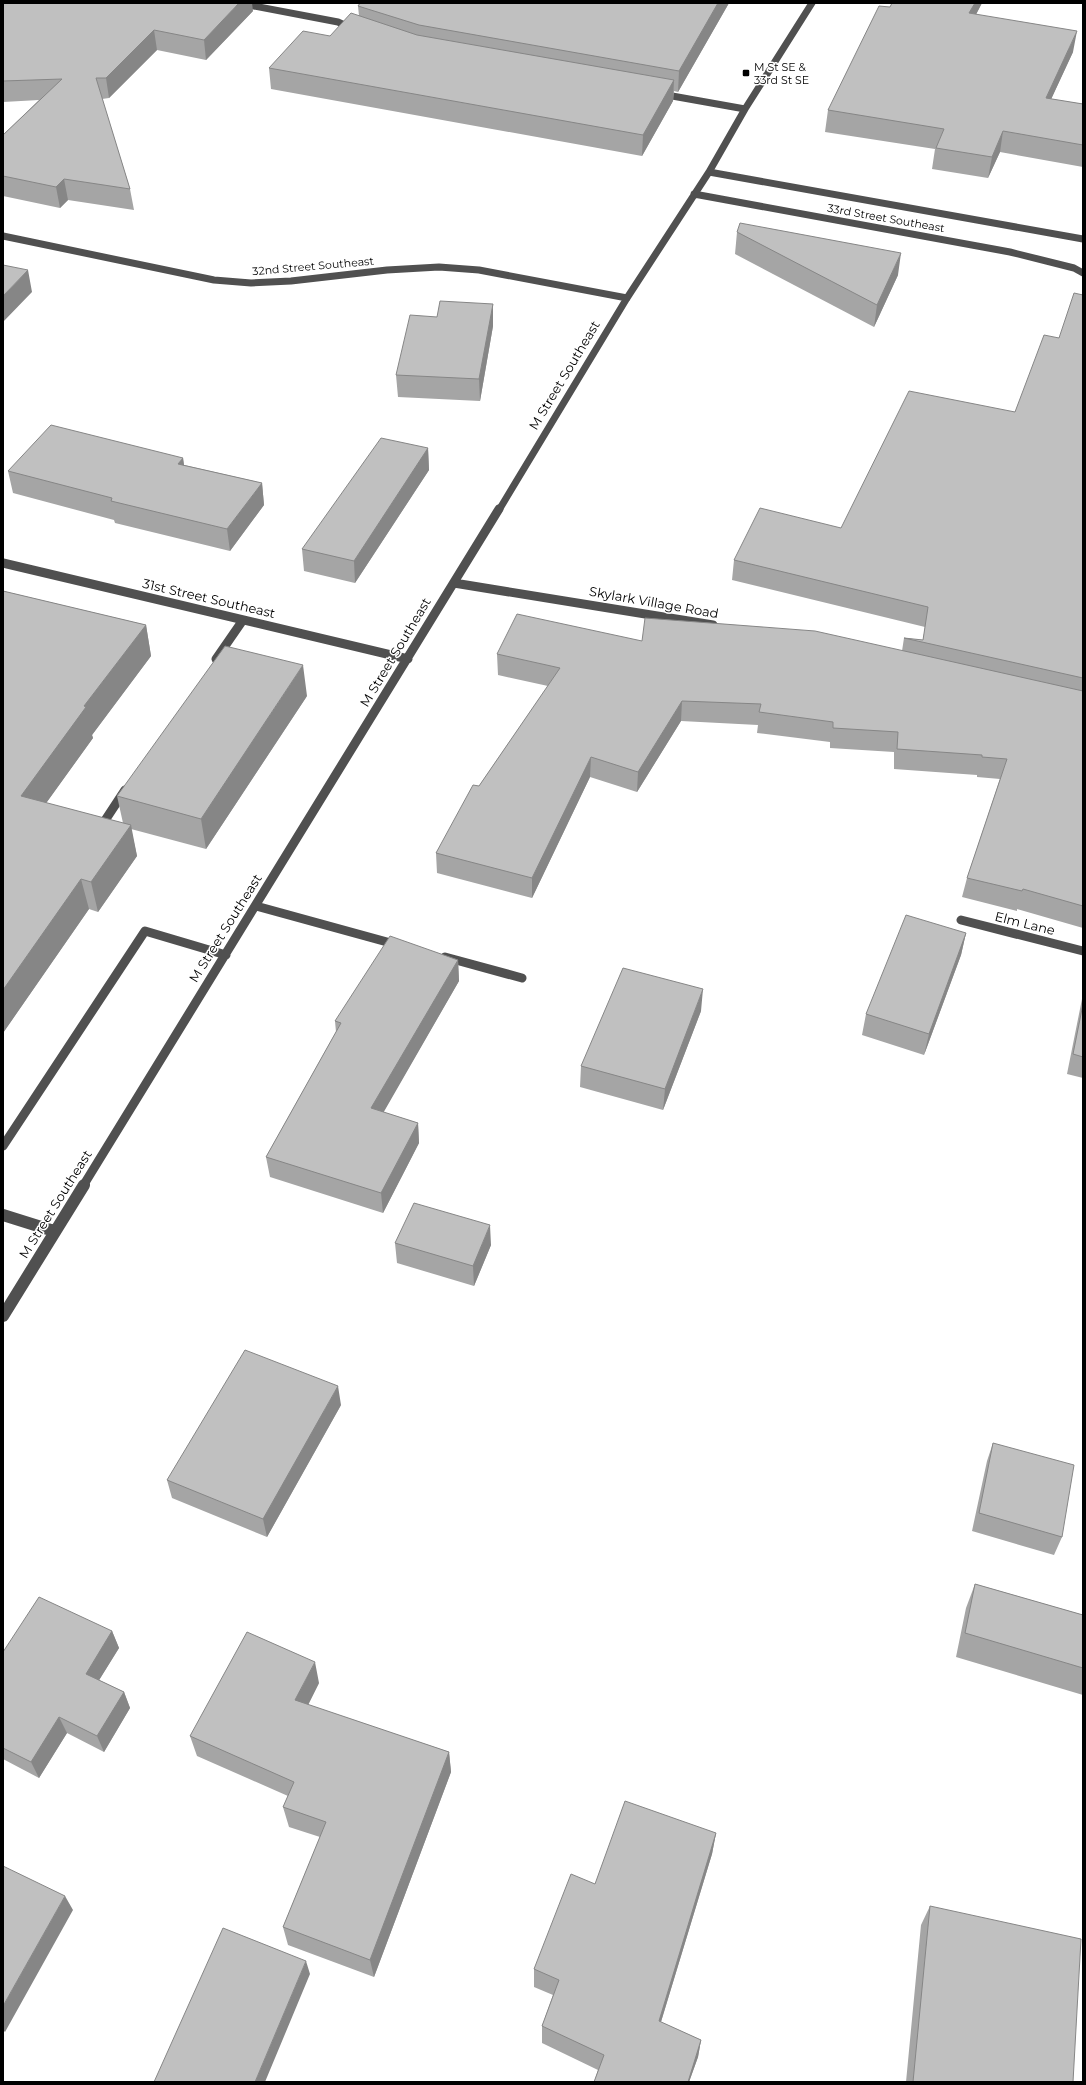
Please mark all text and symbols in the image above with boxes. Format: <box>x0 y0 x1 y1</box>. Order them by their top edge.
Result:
place label: M St SE & 33rd St SE <box>754 60 809 87</box>
marker: M St SE & 33rd St SE <box>741 68 751 78</box>
street label: 33rd Street Southeast <box>826 201 946 235</box>
street label: 32nd Street Southeast <box>252 254 375 278</box>
street label: M Street Southeast <box>525 318 603 432</box>
street label: 31st Street Southeast <box>141 575 277 621</box>
street label: Skylark Village Road <box>588 583 720 621</box>
street label: M Street Southeast <box>356 595 434 709</box>
street label: M Street Southeast <box>185 871 265 985</box>
street label: Elm Lane <box>993 908 1057 938</box>
street label: M Street Southeast <box>15 1147 95 1261</box>

